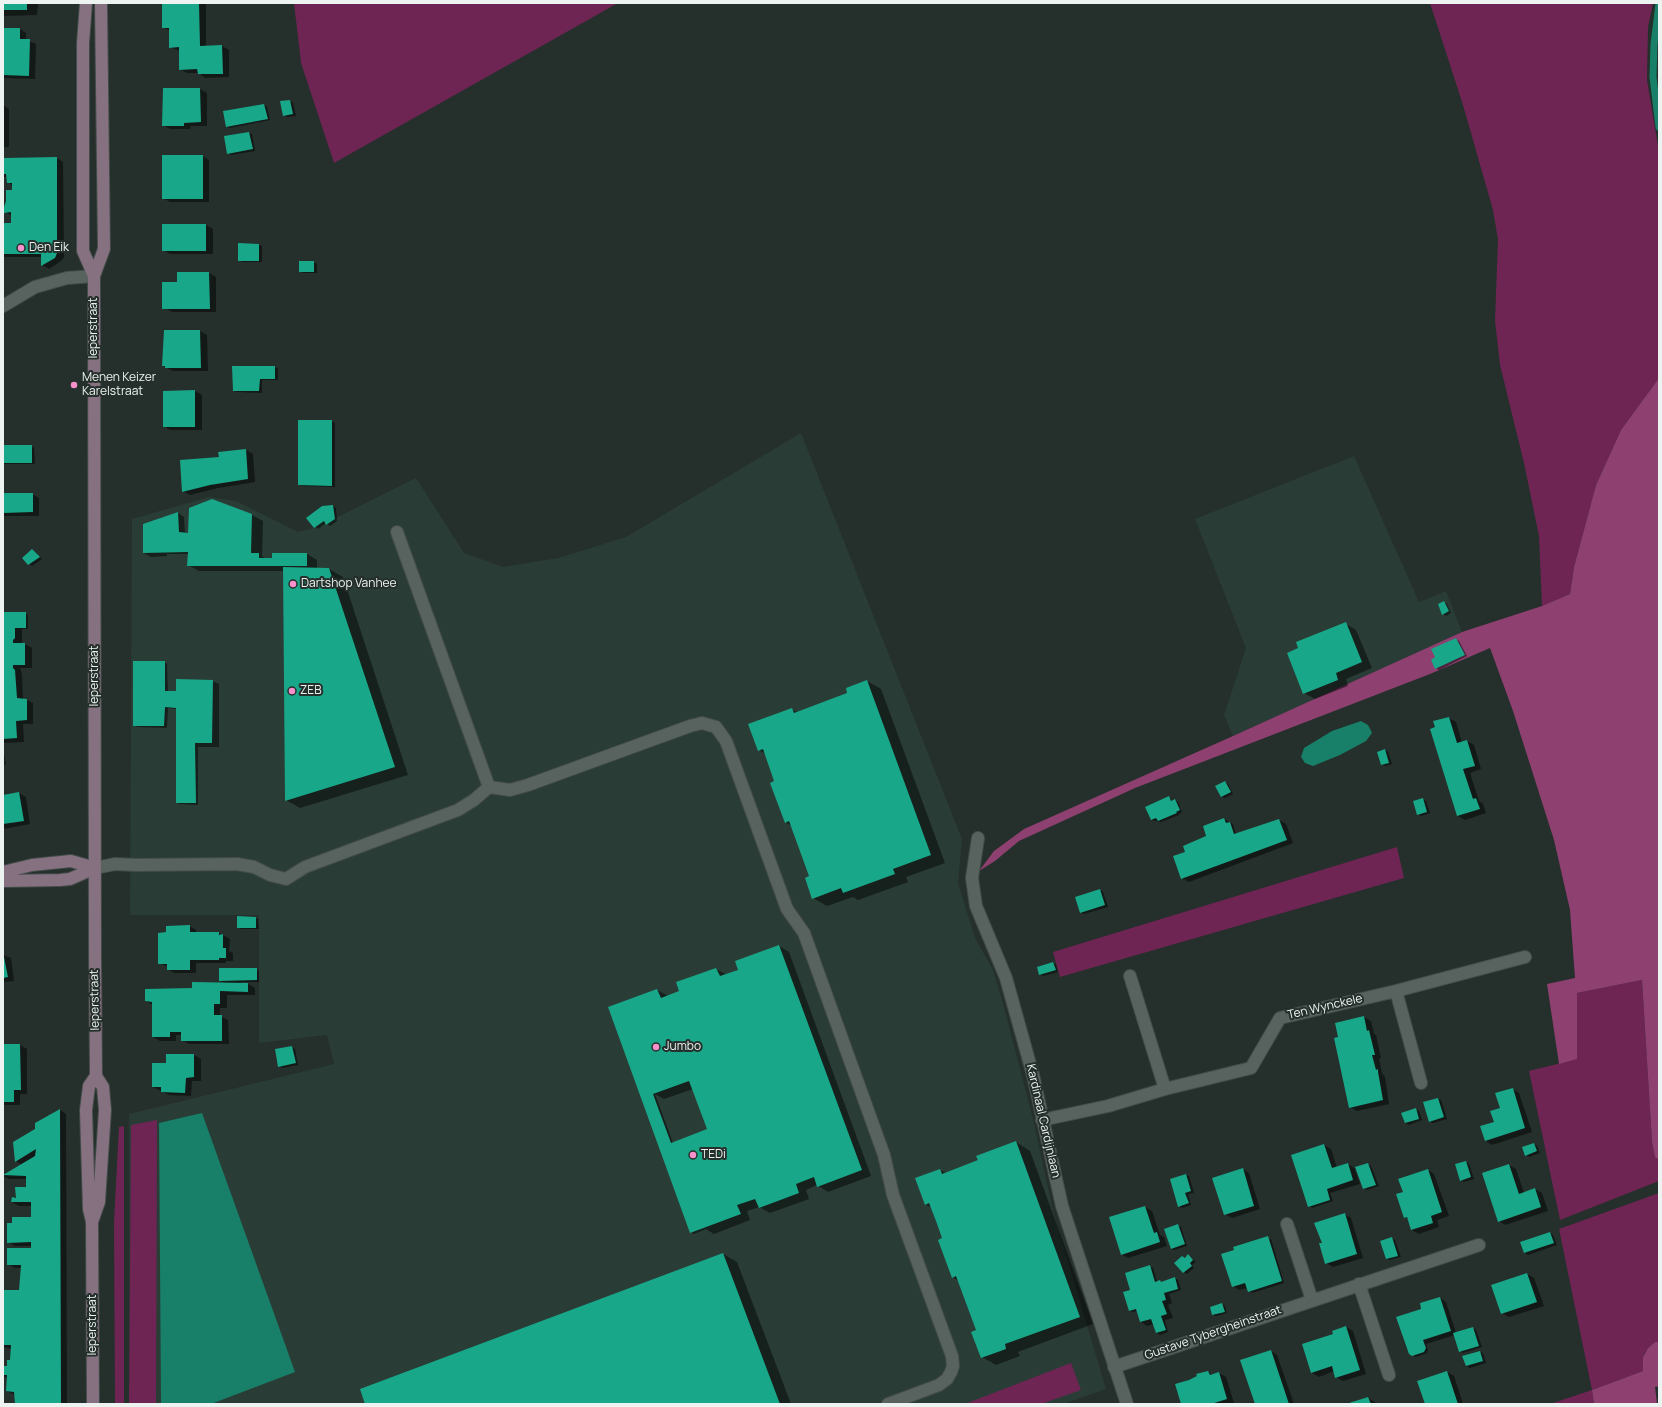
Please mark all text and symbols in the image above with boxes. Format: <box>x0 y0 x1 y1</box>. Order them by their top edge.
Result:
place label: Den Eik <box>29 241 69 255</box>
marker: Den Eik <box>16 243 26 253</box>
street label: Ieperstraat <box>87 297 101 359</box>
place label: Menen Keizer Karelstraat <box>82 371 156 399</box>
marker: Menen Keizer Karelstraat <box>69 380 79 390</box>
place label: Dartshop Vanhee <box>301 577 397 591</box>
marker: Dartshop Vanhee <box>288 579 298 589</box>
street label: Ieperstraat <box>88 645 102 707</box>
place label: ZEB <box>300 684 322 698</box>
marker: ZEB <box>287 686 297 696</box>
street label: Ieperstraat <box>87 969 103 1031</box>
street label: Ten Wynckele <box>1286 991 1364 1023</box>
place label: Jumbo <box>664 1040 701 1054</box>
marker: Jumbo <box>651 1042 661 1052</box>
street label: Kardinaal Cardijnlaan <box>1023 1063 1063 1179</box>
place label: TEDi <box>701 1148 726 1162</box>
marker: TEDi <box>688 1150 698 1160</box>
street label: Ieperstraat <box>86 1294 100 1356</box>
street label: Gustave Tybergheinstraat <box>1143 1303 1283 1363</box>

